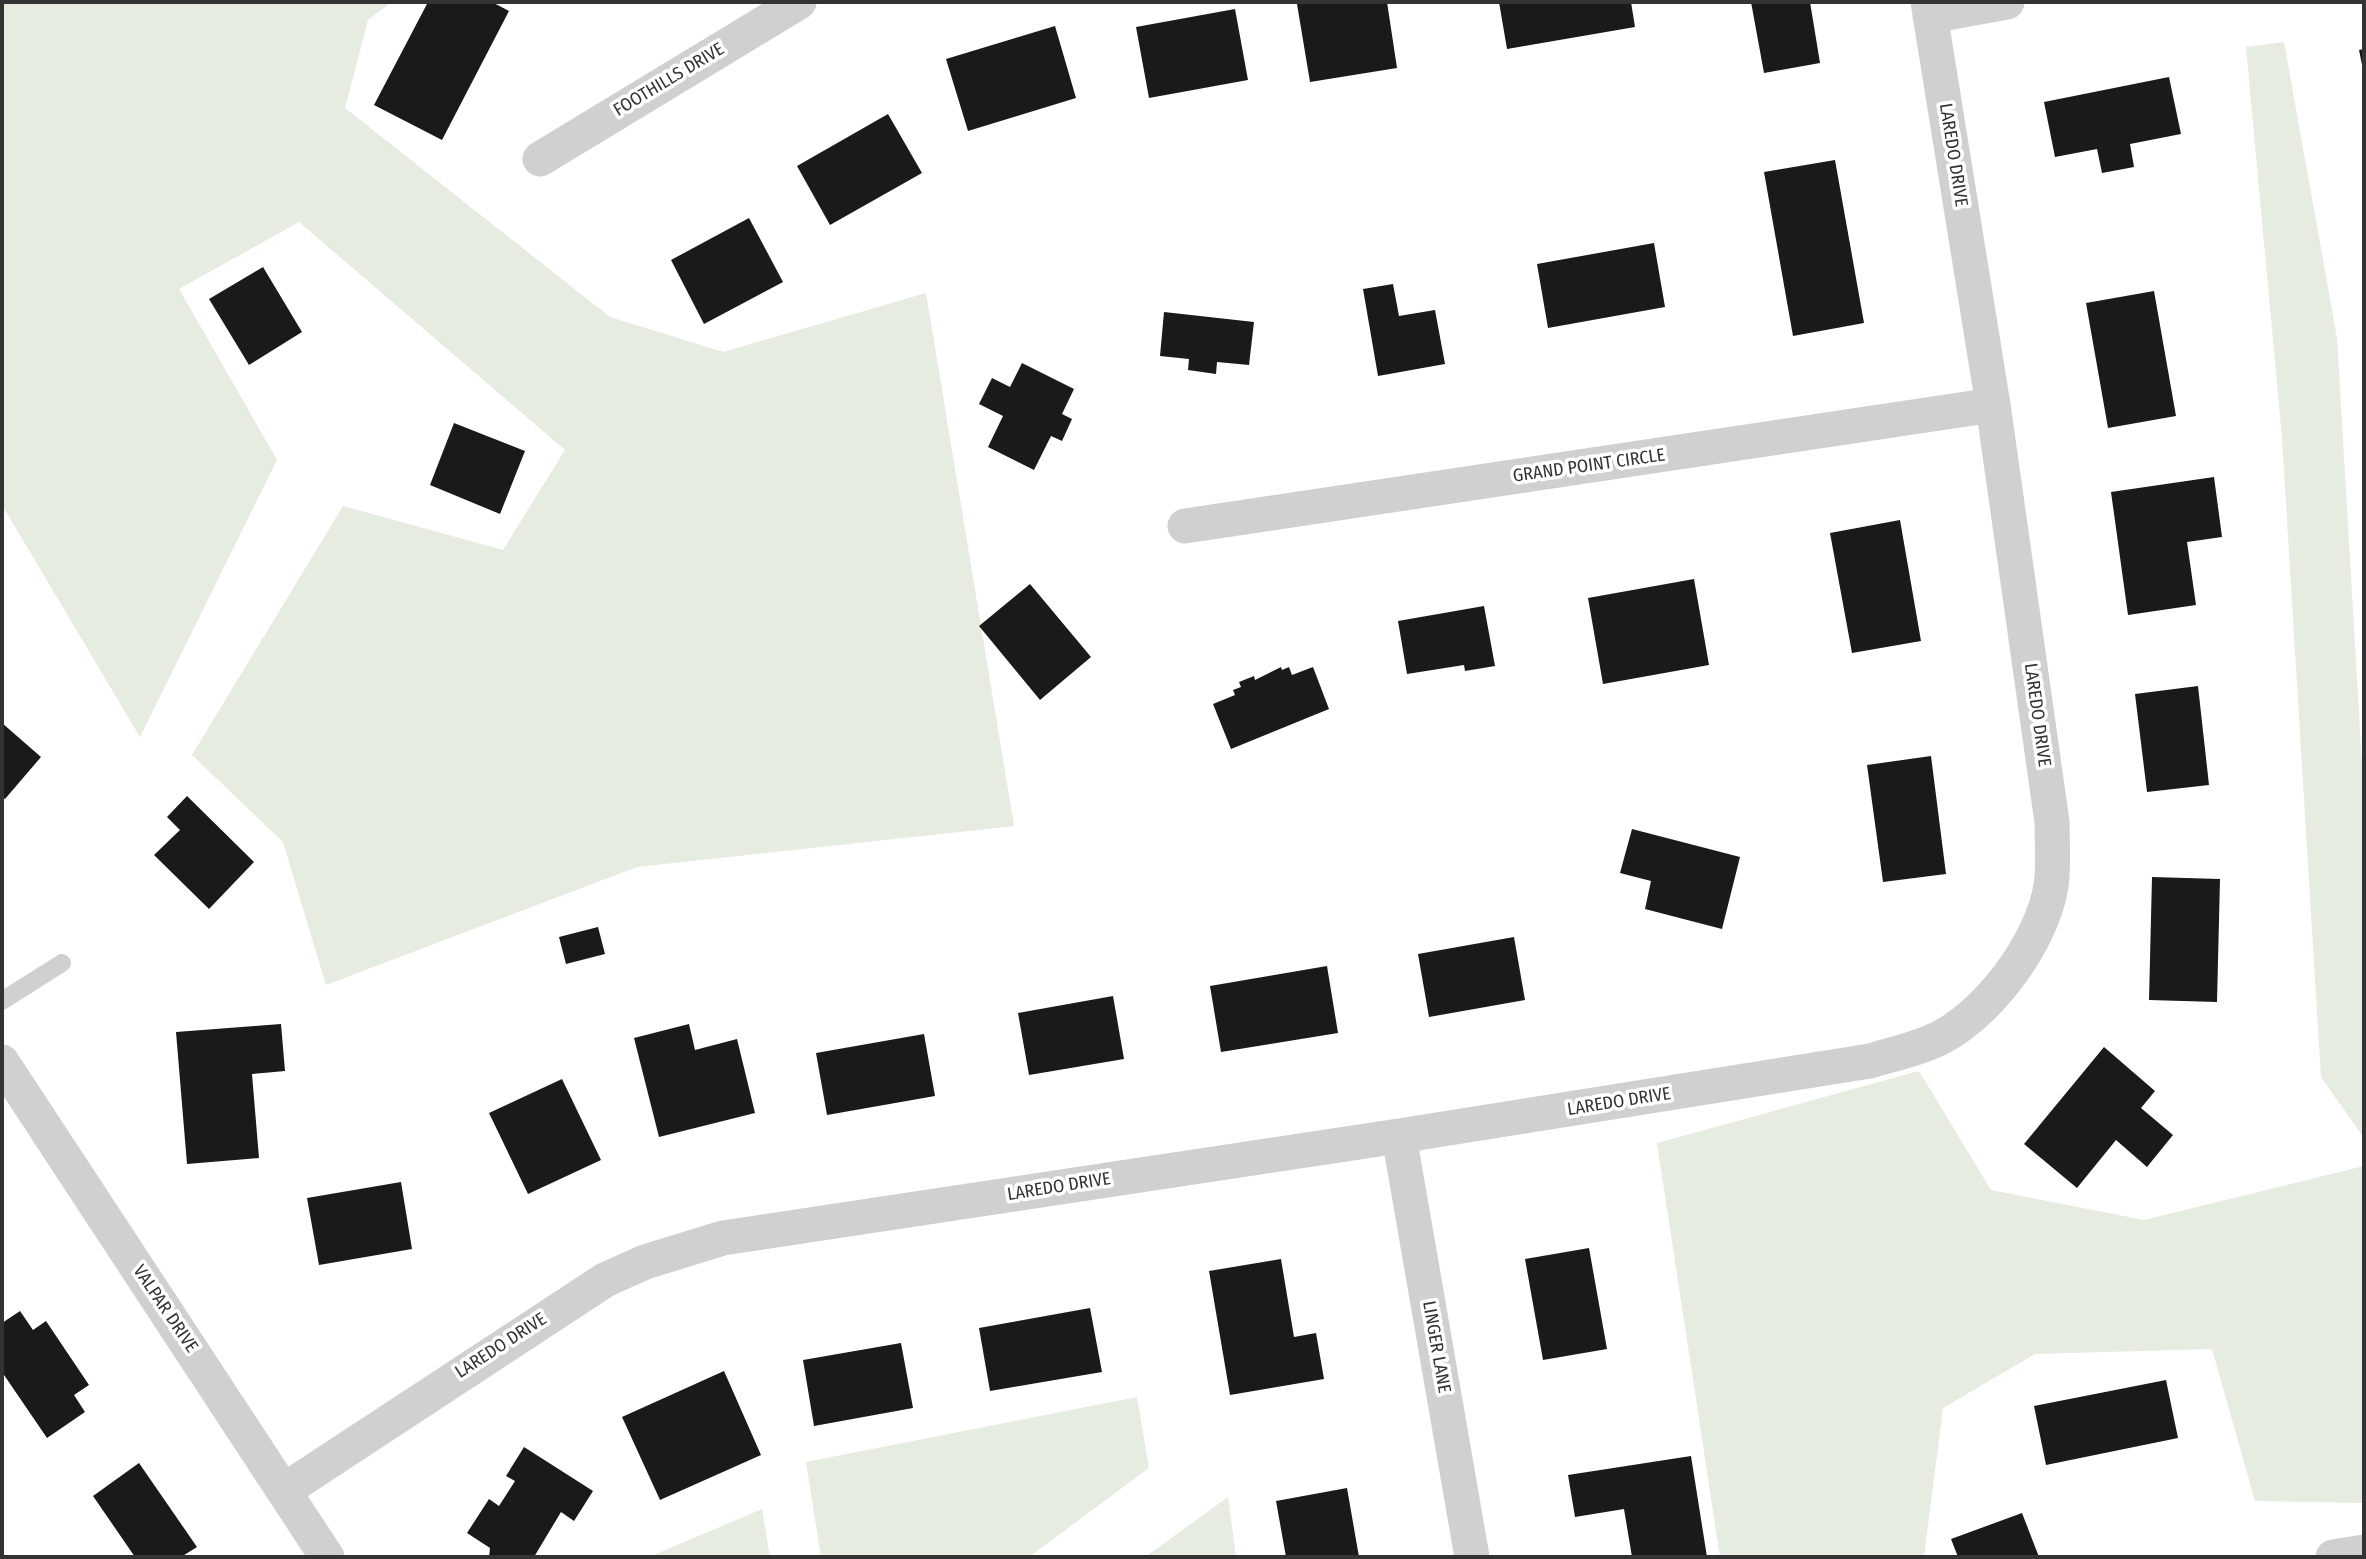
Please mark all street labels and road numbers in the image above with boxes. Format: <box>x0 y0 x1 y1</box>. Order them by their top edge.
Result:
street label: FOOTHILLS DRIVE <box>610 39 728 121</box>
street label: LAREDO DRIVE <box>1934 102 1972 208</box>
street label: GRAND POINT CIRCLE <box>1512 445 1666 487</box>
street label: LAREDO DRIVE <box>2019 662 2055 768</box>
street label: LAREDO DRIVE <box>1566 1083 1672 1121</box>
street label: LAREDO DRIVE <box>1006 1168 1112 1206</box>
street label: VALPAR DRIVE <box>128 1261 202 1357</box>
street label: LINGER LANE <box>1417 1299 1455 1395</box>
street label: LAREDO DRIVE <box>451 1309 551 1383</box>

